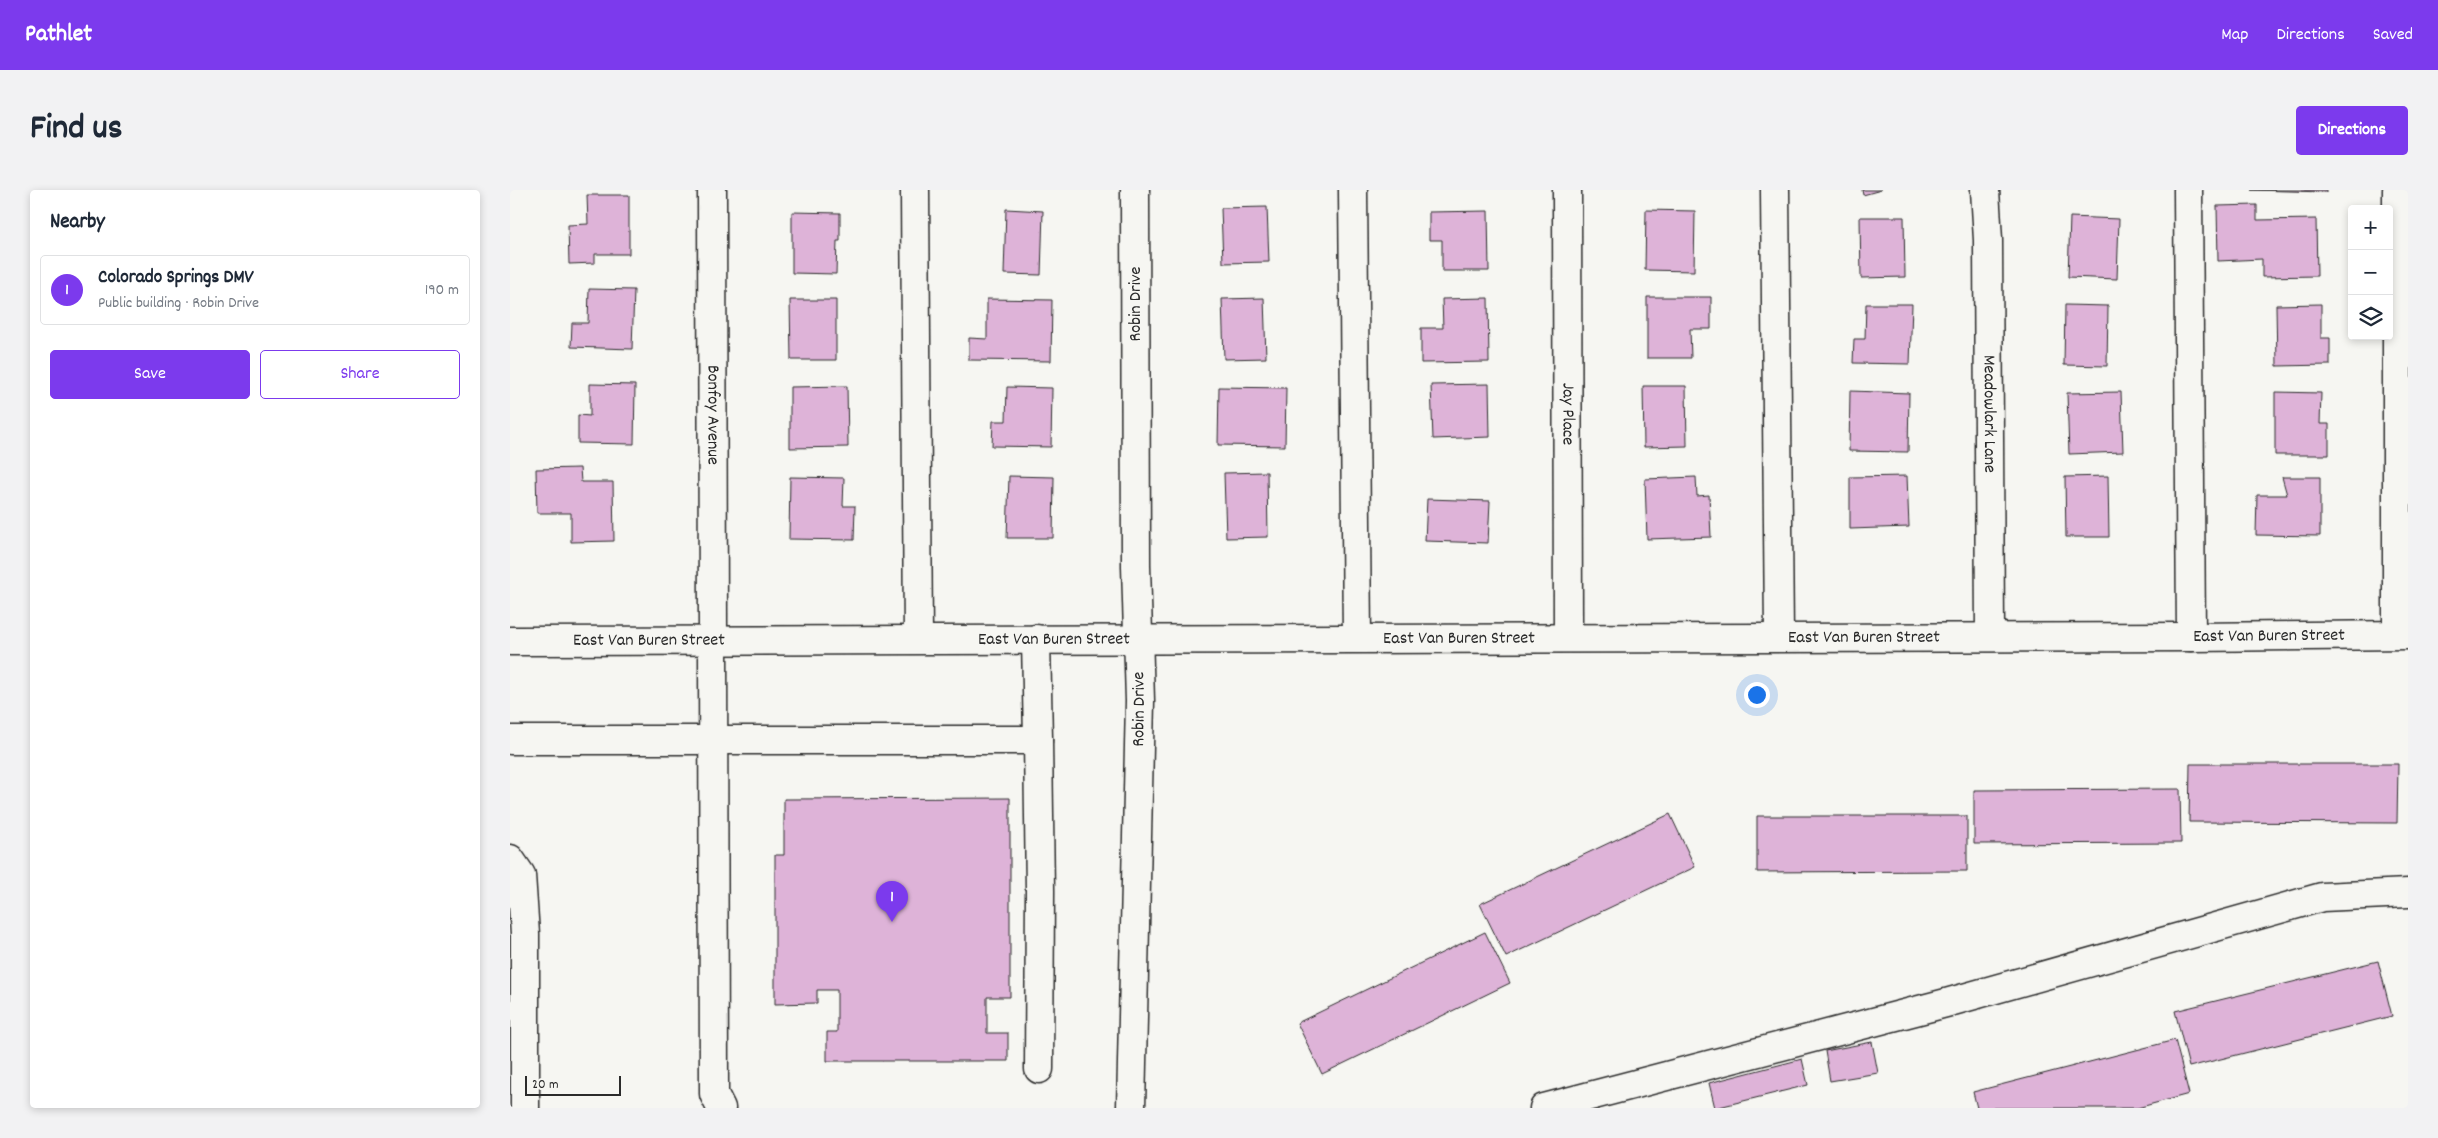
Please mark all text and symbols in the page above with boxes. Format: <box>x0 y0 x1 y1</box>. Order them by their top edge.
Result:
text: Pathlet <box>25 18 92 52</box>
text: Map <box>2221 23 2248 48</box>
text: Directions <box>2276 23 2345 48</box>
text: Saved <box>2373 23 2413 48</box>
text: Find us <box>30 105 122 155</box>
button: Directions <box>2296 106 2408 155</box>
map controls <box>2348 205 2393 340</box>
button: + <box>2348 205 2393 250</box>
text: Nearby <box>50 208 105 238</box>
button: − <box>2348 250 2393 295</box>
text: Colorado Springs DMV <box>98 265 254 292</box>
street label: Robin Drive <box>1124 266 1149 342</box>
text: 1 <box>65 279 69 302</box>
text: 190 m <box>425 279 459 302</box>
text: Public building · Robin Drive <box>98 292 259 315</box>
button: layers <box>2348 295 2393 340</box>
button: Save <box>50 350 250 399</box>
button: Share <box>260 350 460 399</box>
street label: Meadowlark Lane <box>1976 355 2002 473</box>
street label: Bonfoy Avenue <box>700 365 725 465</box>
street label: Jay Place <box>1555 383 1580 445</box>
street label: East Van Buren Street <box>2193 623 2345 649</box>
street label: East Van Buren Street <box>1788 625 1940 650</box>
street label: East Van Buren Street <box>1383 626 1535 651</box>
street label: East Van Buren Street <box>978 627 1130 652</box>
street label: East Van Buren Street <box>573 628 725 653</box>
street label: Robin Drive <box>1126 671 1153 747</box>
your location <box>1744 682 1770 708</box>
pin: 1 <box>876 881 908 922</box>
scale bar <box>525 1073 621 1096</box>
text: 20 m <box>532 1075 559 1095</box>

